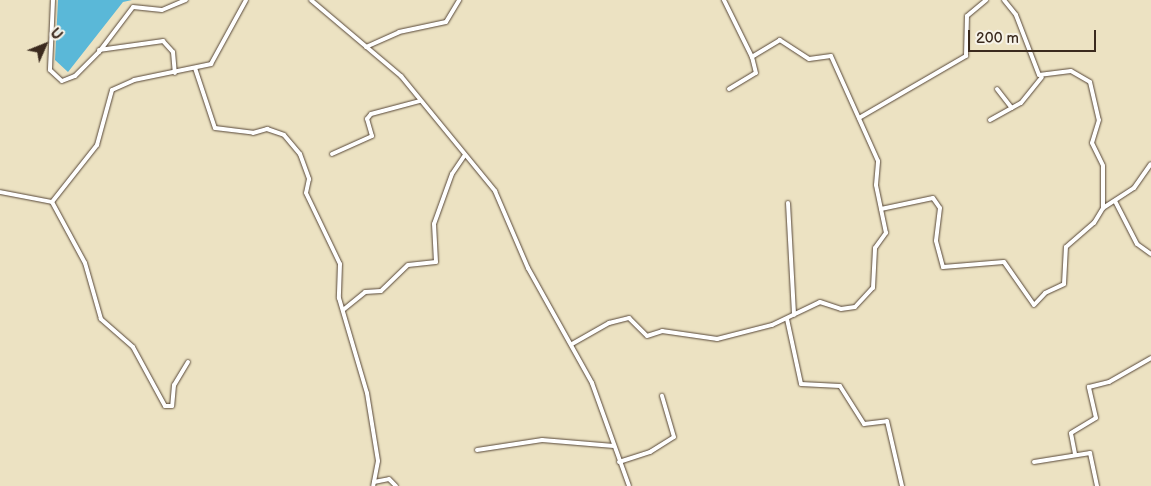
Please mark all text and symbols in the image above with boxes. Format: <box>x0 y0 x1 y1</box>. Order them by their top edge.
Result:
north arrow <box>20 20 70 70</box>
scale bar <box>971 20 1098 52</box>
text: U <box>47 25 66 44</box>
text: 200 m <box>976 29 1019 48</box>

